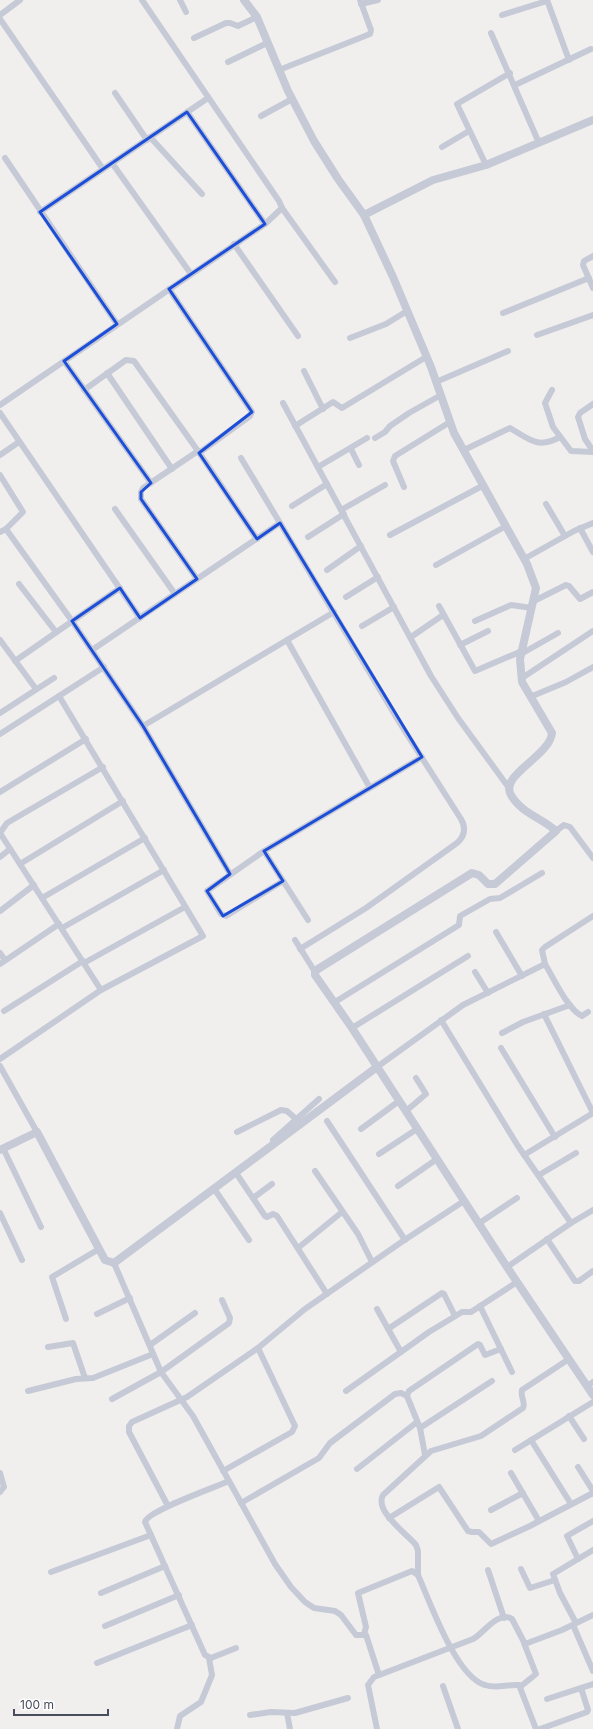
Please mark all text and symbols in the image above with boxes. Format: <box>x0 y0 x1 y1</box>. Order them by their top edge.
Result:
scale bar <box>14 1691 108 1717</box>
text: 100 m <box>20 1697 54 1712</box>

